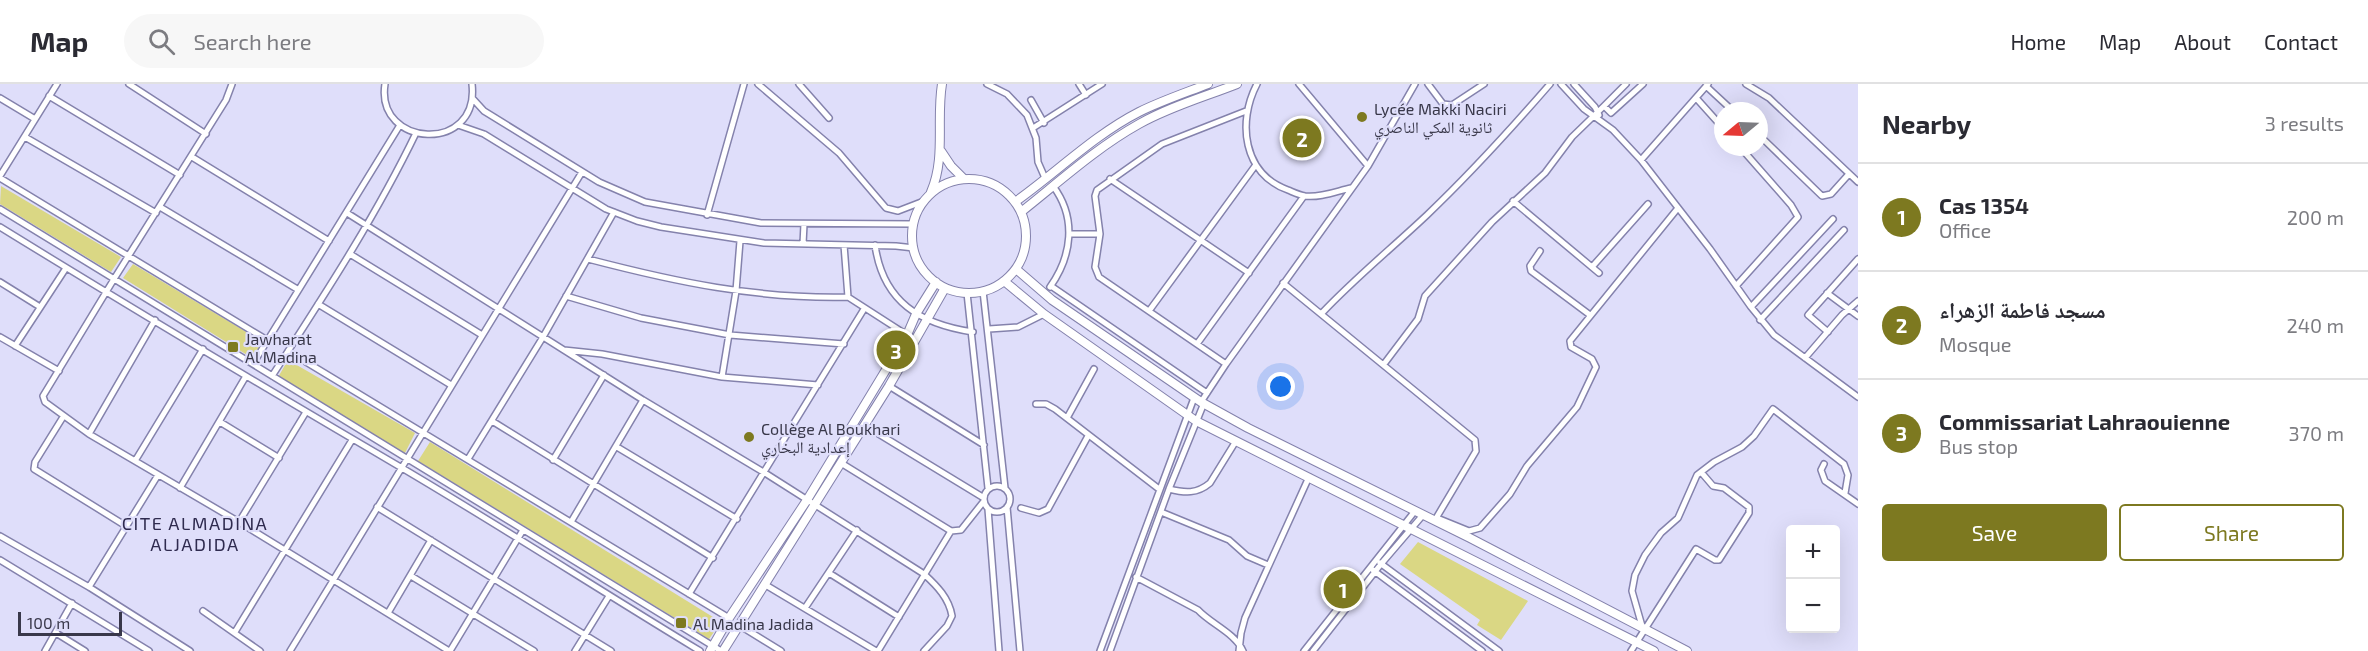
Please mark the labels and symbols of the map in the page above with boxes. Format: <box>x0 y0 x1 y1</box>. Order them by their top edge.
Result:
place label: Lycée Makki Naciri ثانوية المكي الناصري <box>1374 99 1507 140</box>
north arrow <box>1714 102 1768 156</box>
marker: Lycée Makki Naciri ثانوية المكي الناصري <box>1355 110 1369 124</box>
pin: 2 <box>1282 116 1322 160</box>
pin: 3 <box>876 328 916 372</box>
place label: Jawharat Al Madina <box>245 329 317 366</box>
marker: Jawharat Al Madina <box>226 340 240 354</box>
your location <box>1266 372 1295 401</box>
place label: Collège Al Boukhari إعدادية البخاري <box>761 419 901 460</box>
marker: Collège Al Boukhari إعدادية البخاري <box>742 430 756 444</box>
district label: CITE ALMADINA ALJADIDA <box>122 512 268 555</box>
pin: 1 <box>1324 566 1362 612</box>
scale bar <box>18 609 122 636</box>
place label: Al Madina Jadida <box>693 614 813 633</box>
marker: Al Madina Jadida <box>674 616 688 630</box>

